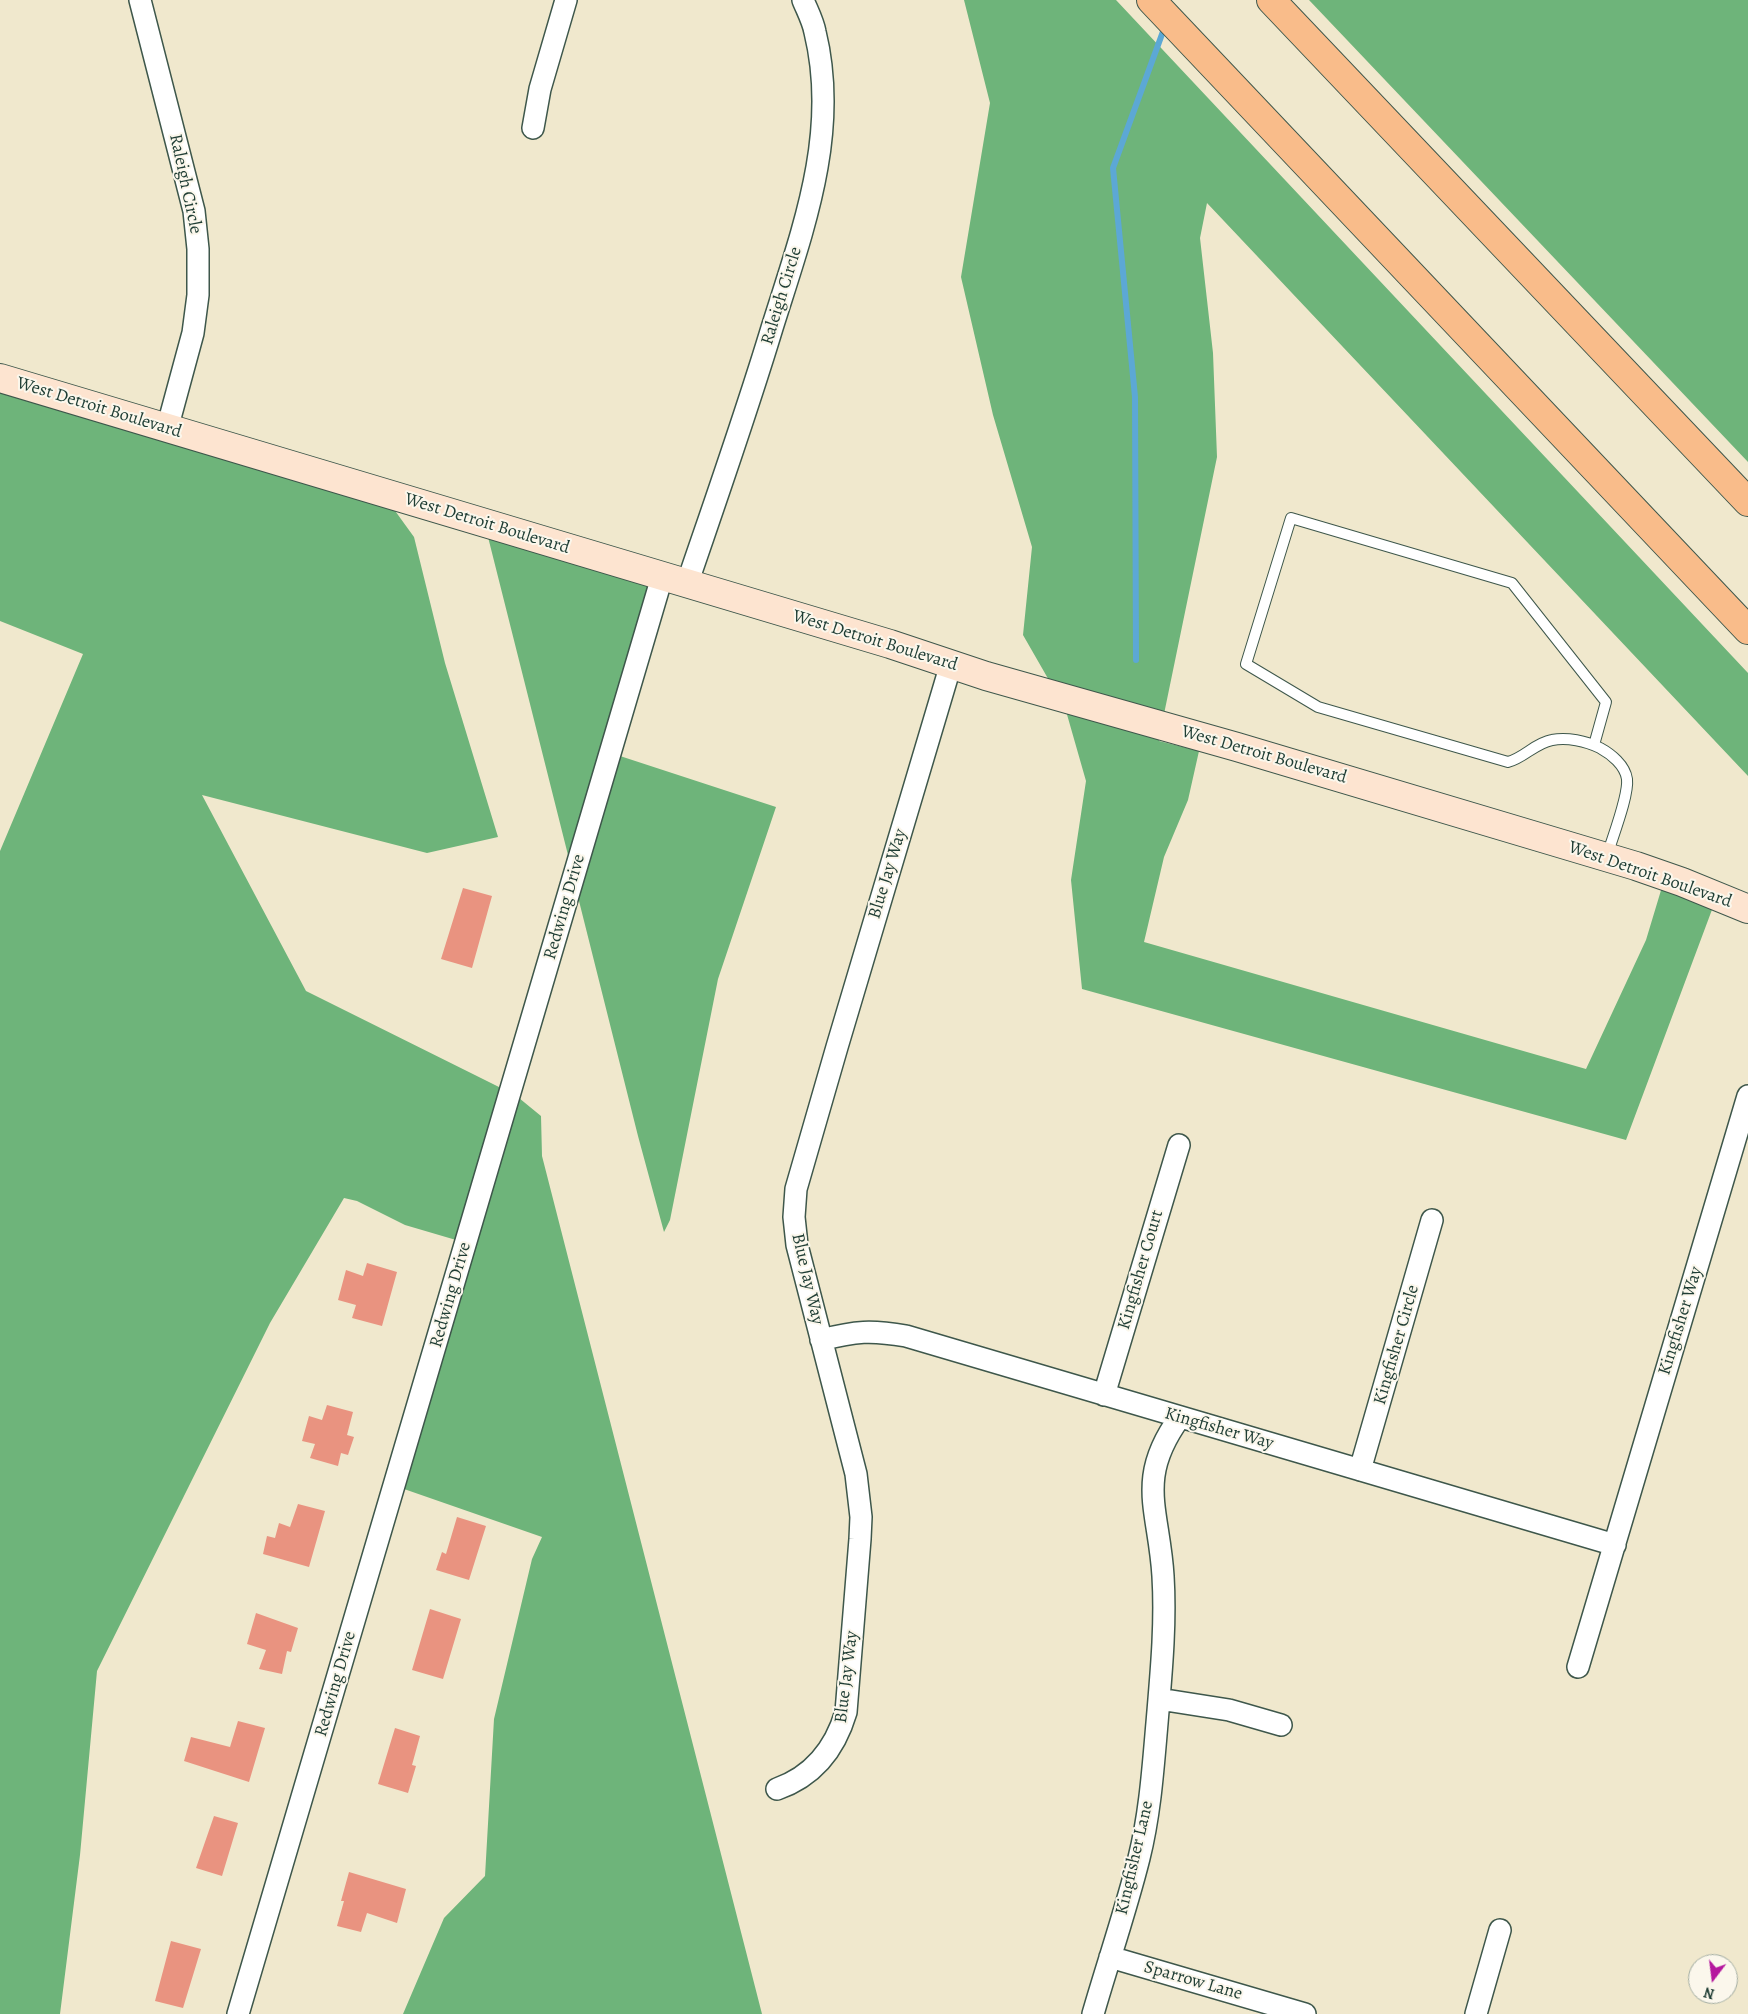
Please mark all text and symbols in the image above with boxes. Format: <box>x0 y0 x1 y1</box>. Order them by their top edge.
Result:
street label: Raleigh Circle <box>164 132 206 236</box>
street label: Raleigh Circle <box>757 244 807 348</box>
street label: West Detroit Boulevard <box>14 373 184 443</box>
street label: West Detroit Boulevard <box>402 489 572 559</box>
street label: West Detroit Boulevard <box>790 606 960 676</box>
street label: West Detroit Boulevard <box>1179 721 1349 789</box>
street label: Blue Jay Way <box>864 826 912 922</box>
street label: West Detroit Boulevard <box>1565 837 1735 913</box>
street label: Redwing Drive <box>540 852 590 962</box>
street label: Kingfisher Court <box>1114 1208 1168 1332</box>
street label: Blue Jay Way <box>786 1231 828 1327</box>
street label: Redwing Drive <box>426 1240 476 1350</box>
street label: Kingfisher Way <box>1654 1264 1708 1378</box>
street label: Kingfisher Circle <box>1370 1283 1424 1407</box>
street label: Kingfisher Way <box>1162 1403 1276 1455</box>
street label: Redwing Drive <box>311 1629 361 1739</box>
street label: Blue Jay Way <box>831 1630 863 1724</box>
street label: Kingfisher Lane <box>1111 1799 1159 1917</box>
north arrow <box>1688 1954 1738 2004</box>
street label: Sparrow Lane <box>1141 1957 1245 2005</box>
text: N <box>1702 1983 1717 2004</box>

